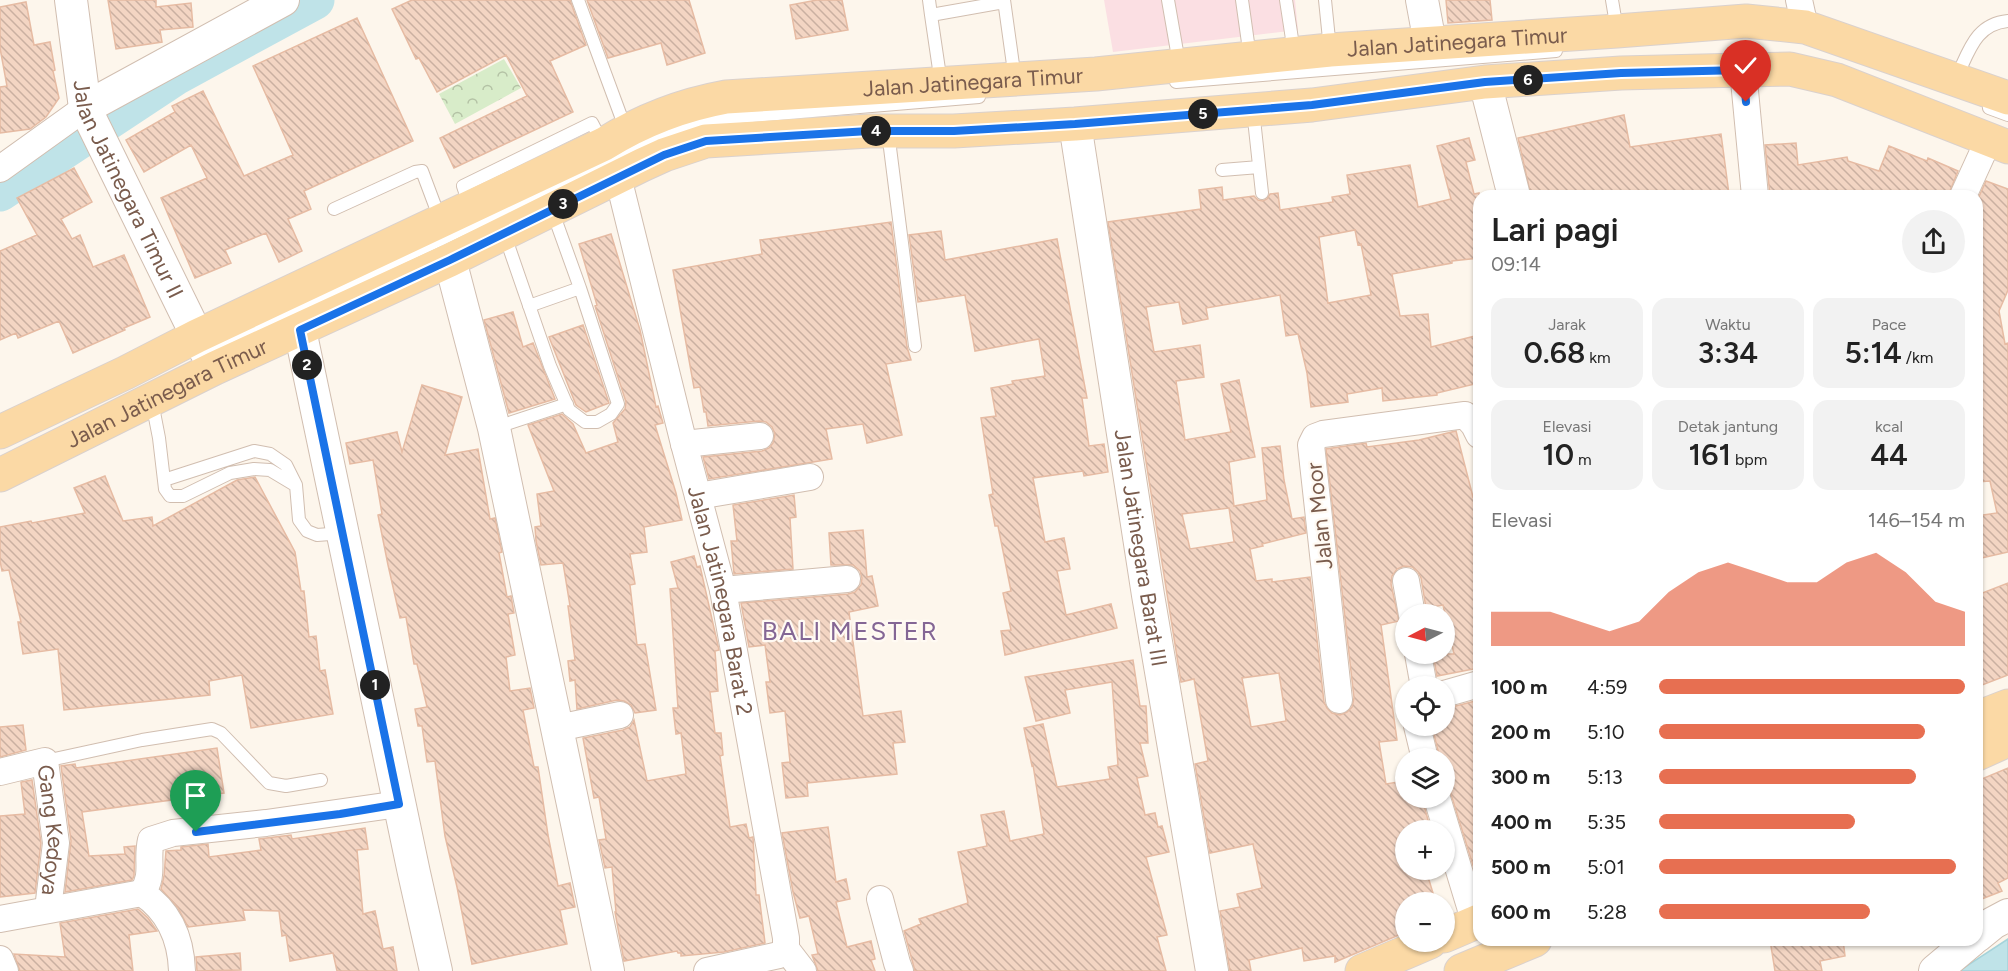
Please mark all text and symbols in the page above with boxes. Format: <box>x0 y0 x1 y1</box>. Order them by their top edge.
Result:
street label: Jalan Jatinegara Timur <box>1346 21 1569 63</box>
pin <box>1720 40 1771 102</box>
icon: check <box>1729 49 1762 82</box>
street label: Jalan Jatinegara Timur <box>862 62 1084 102</box>
pin: 6 <box>1513 65 1543 95</box>
text: 6 <box>1523 70 1533 89</box>
street label: Jalan Jatinegara Timur II <box>68 79 189 303</box>
pin: 5 <box>1188 99 1218 129</box>
text: 5 <box>1198 104 1208 123</box>
pin: 4 <box>861 116 891 146</box>
text: 4 <box>871 121 881 140</box>
pin: 3 <box>548 189 578 219</box>
text: 3 <box>559 194 567 213</box>
text: Lari pagi <box>1491 210 1619 249</box>
button: share <box>1902 210 1965 273</box>
text: 09:14 <box>1491 252 1541 276</box>
text: Jarak <box>1548 315 1586 334</box>
text: Waktu <box>1705 315 1751 334</box>
text: Pace <box>1872 315 1906 334</box>
street label: Jalan Jatinegara Timur <box>62 332 272 454</box>
text: 0.68 <box>1523 334 1585 371</box>
text: 3:34 <box>1698 334 1758 371</box>
text: 5:14 <box>1845 334 1902 371</box>
text: km <box>1585 348 1611 367</box>
text: /km <box>1902 348 1933 367</box>
pin: 2 <box>292 350 322 380</box>
text: 2 <box>302 355 312 374</box>
text: Elevasi <box>1543 417 1591 436</box>
text: Detak jantung <box>1678 417 1778 436</box>
text: kcal <box>1875 417 1903 436</box>
street label: Jalan Jatinegara Barat III <box>1108 427 1173 669</box>
text: 10 <box>1542 436 1574 473</box>
text: 161 <box>1689 436 1731 473</box>
text: 44 <box>1870 436 1908 473</box>
text: m <box>1574 450 1592 469</box>
text: bpm <box>1731 450 1767 469</box>
street label: Jalan Moor <box>1300 460 1339 571</box>
street label: Jalan Jatinegara Barat 2 <box>682 483 758 718</box>
text: Elevasi <box>1491 508 1552 532</box>
text: 146–154 m <box>1868 508 1965 532</box>
north arrow <box>1395 604 1455 664</box>
map controls <box>1395 604 1455 952</box>
district label: BALI MESTER <box>762 615 938 647</box>
pin: 1 <box>360 670 390 700</box>
text: 1 <box>372 675 378 694</box>
text: 100 m <box>1491 675 1548 699</box>
text: 4:59 <box>1587 675 1627 699</box>
button: locate <box>1395 676 1455 736</box>
text: 200 m <box>1491 720 1551 744</box>
text: 5:10 <box>1587 720 1625 744</box>
button: layers <box>1395 748 1455 808</box>
street label: Gang Kedoya <box>32 763 70 897</box>
text: 300 m <box>1491 765 1550 789</box>
text: 5:13 <box>1587 765 1623 789</box>
pin <box>170 770 221 832</box>
icon: arrive <box>179 779 212 812</box>
text: 400 m <box>1491 810 1552 834</box>
text: 5:35 <box>1587 810 1626 834</box>
button: + <box>1395 820 1455 880</box>
text: 500 m <box>1491 855 1551 879</box>
text: 5:01 <box>1587 855 1625 879</box>
button: − <box>1395 892 1455 952</box>
text: 600 m <box>1491 900 1551 924</box>
text: 5:28 <box>1587 900 1627 924</box>

